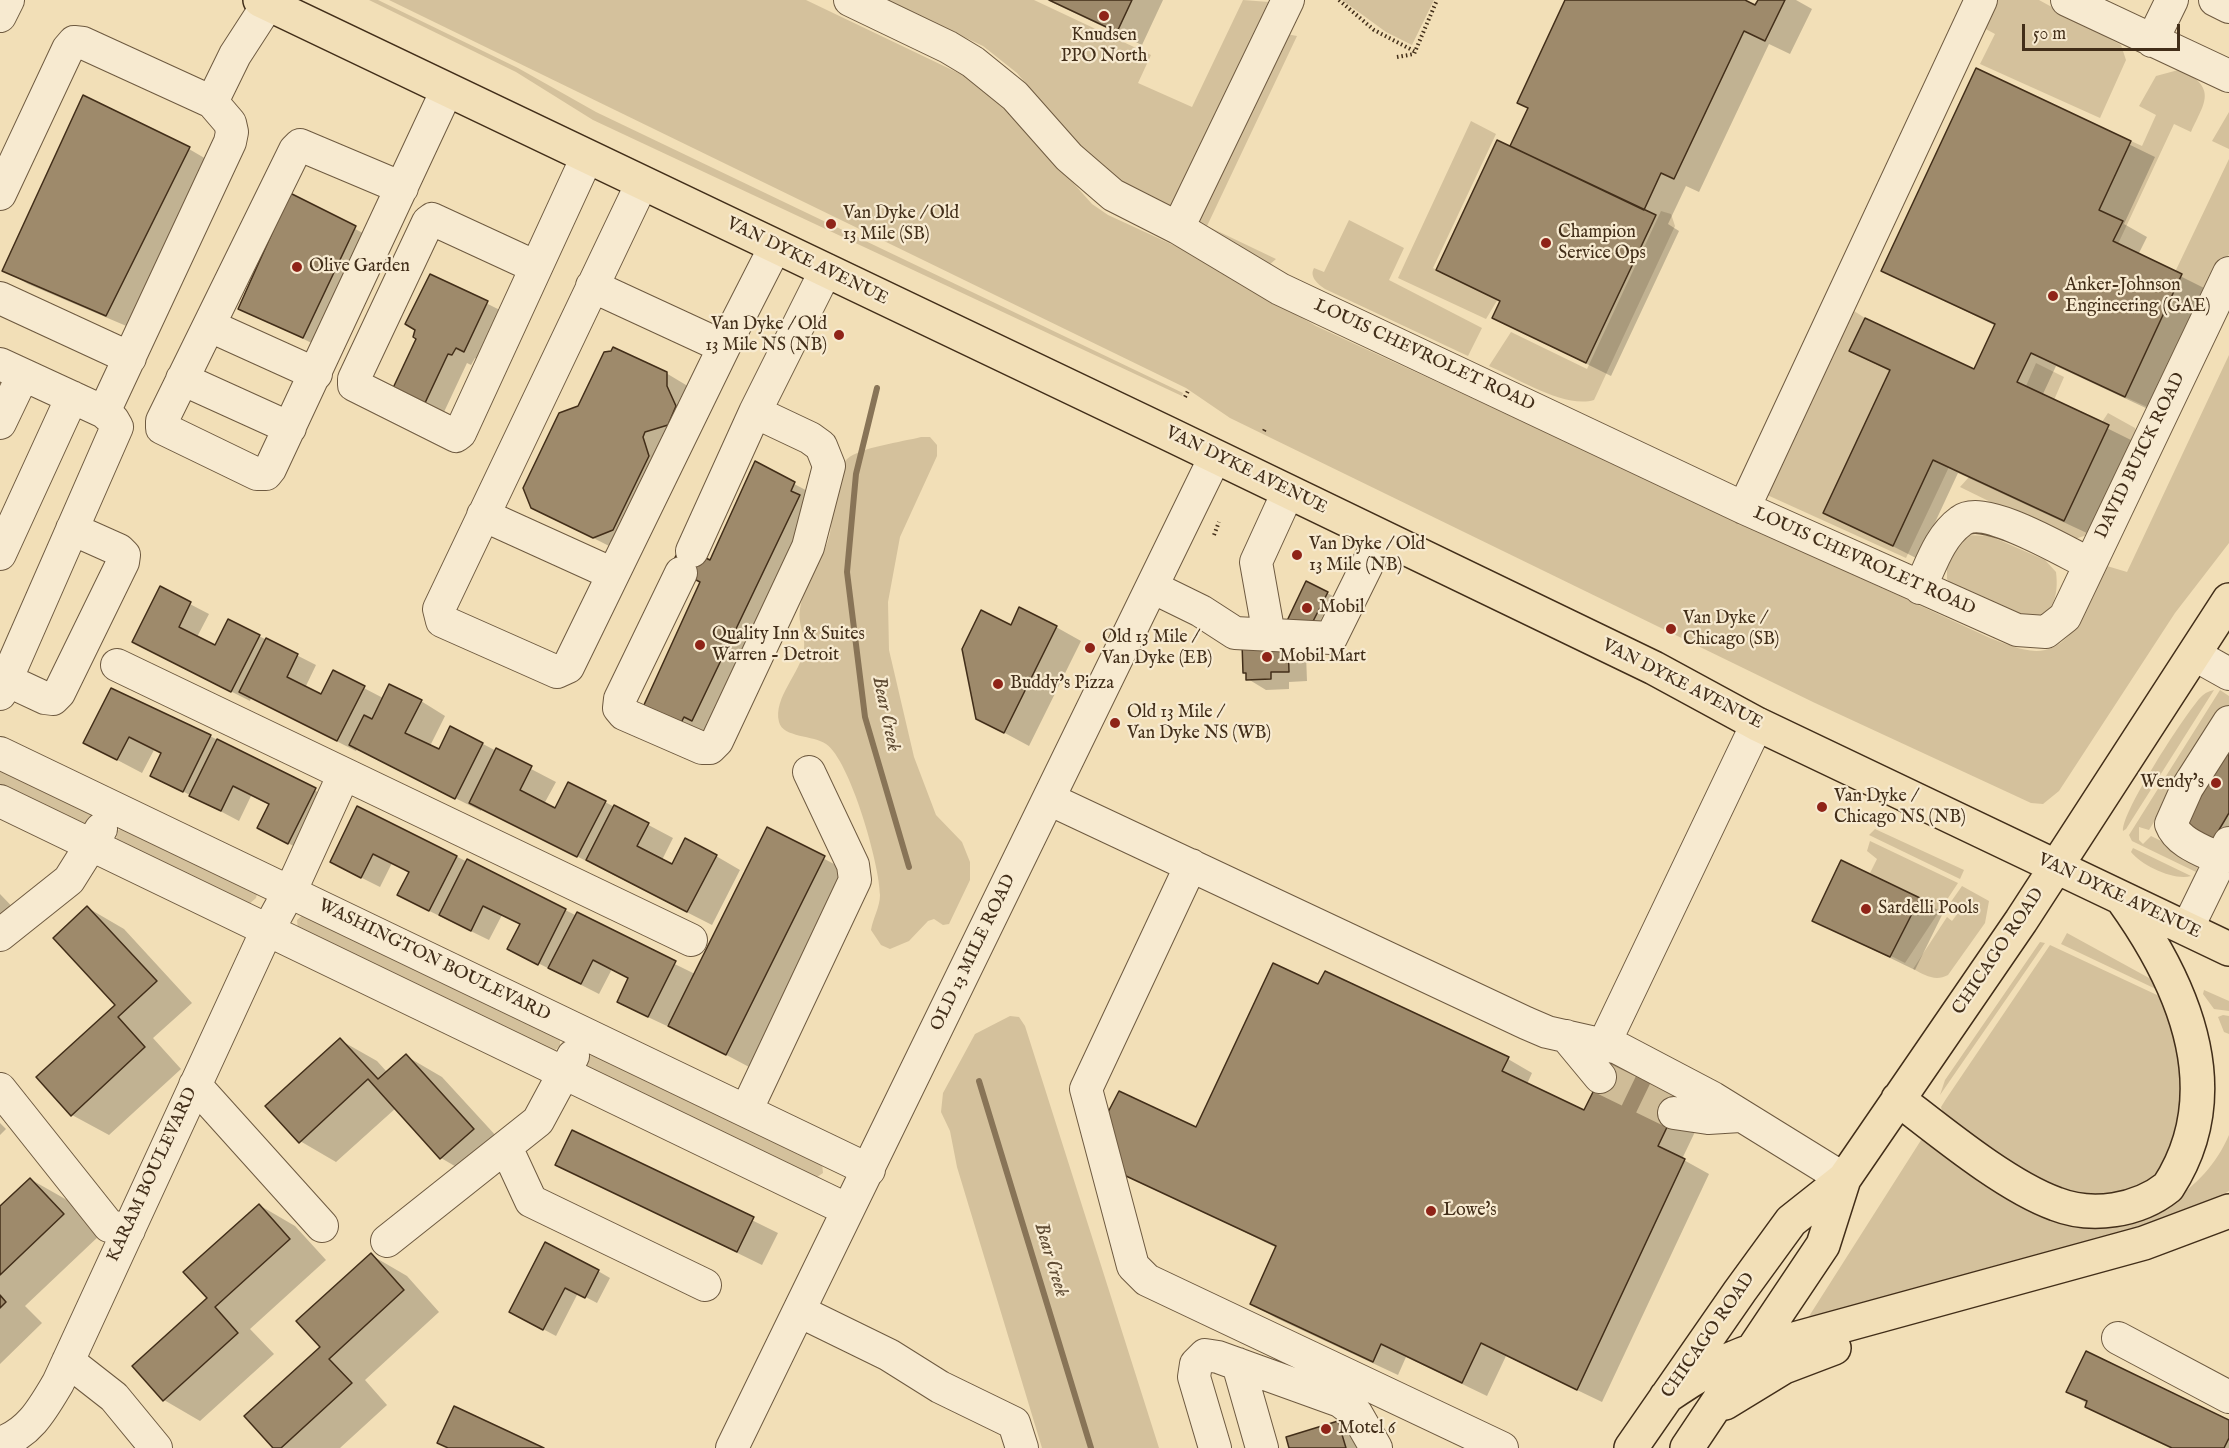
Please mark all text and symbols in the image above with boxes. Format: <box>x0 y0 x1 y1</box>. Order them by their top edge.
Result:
marker: Knudsen PPO North <box>1097 9 1111 23</box>
scale bar <box>2025 12 2182 50</box>
text: 50 m <box>2033 23 2066 46</box>
place label: Knudsen PPO North <box>1061 25 1147 68</box>
place label: Van Dyke / Old 13 Mile (SB) <box>843 203 959 246</box>
street label: VAN DYKE AVENUE <box>723 213 891 311</box>
marker: Van Dyke / Old 13 Mile (SB) <box>824 217 838 231</box>
place label: Champion Service Ops <box>1558 222 1646 264</box>
marker: Champion Service Ops <box>1539 236 1553 250</box>
place label: Olive Garden <box>309 256 410 278</box>
marker: Olive Garden <box>290 260 304 274</box>
place label: Anker-Johnson Engineering (GAE) <box>2065 275 2211 318</box>
marker: Anker-Johnson Engineering (GAE) <box>2046 289 2060 303</box>
street label: LOUIS CHEVROLET ROAD <box>1310 295 1538 417</box>
place label: Van Dyke / Old 13 Mile NS (NB) <box>705 314 827 356</box>
marker: Van Dyke / Old 13 Mile NS (NB) <box>832 328 846 342</box>
street label: DAVID BUICK ROAD <box>2091 369 2191 543</box>
street label: VAN DYKE AVENUE <box>1162 422 1330 520</box>
street label: LOUIS CHEVROLET ROAD <box>1750 503 1978 621</box>
place label: Van Dyke / Old 13 Mile (NB) <box>1309 534 1425 576</box>
marker: Van Dyke / Old 13 Mile (NB) <box>1290 548 1304 562</box>
place label: Mobil <box>1319 597 1365 619</box>
marker: Mobil <box>1300 601 1314 615</box>
place label: Van Dyke / Chicago (SB) <box>1683 608 1779 650</box>
marker: Van Dyke / Chicago (SB) <box>1664 622 1678 636</box>
place label: Quality Inn & Suites Warren - Detroit <box>712 624 865 666</box>
place label: Old 13 Mile / Van Dyke (EB) <box>1102 627 1212 670</box>
street label: VAN DYKE AVENUE <box>1598 635 1766 735</box>
marker: Quality Inn & Suites Warren - Detroit <box>693 638 707 652</box>
marker: Old 13 Mile / Van Dyke (EB) <box>1083 641 1097 655</box>
place label: Mobil Mart <box>1279 646 1366 668</box>
marker: Mobil Mart <box>1260 650 1274 664</box>
place label: Buddy's Pizza <box>1010 673 1114 695</box>
water label: Bear Creek <box>865 674 905 754</box>
marker: Buddy's Pizza <box>991 677 1005 691</box>
place label: Old 13 Mile / Van Dyke NS (WB) <box>1127 702 1271 744</box>
marker: Old 13 Mile / Van Dyke NS (WB) <box>1108 716 1122 730</box>
place label: Wendy's <box>2140 772 2204 794</box>
marker: Wendy's <box>2209 776 2223 790</box>
place label: Van Dyke / Chicago NS (NB) <box>1834 786 1966 828</box>
marker: Van Dyke / Chicago NS (NB) <box>1815 800 1829 814</box>
street label: VAN DYKE AVENUE <box>2034 850 2204 944</box>
street label: OLD 13 MILE ROAD <box>927 871 1021 1035</box>
street label: CHICAGO ROAD <box>1949 885 2049 1019</box>
street label: WASHINGTON BOULEVARD <box>314 895 554 1027</box>
place label: Sardelli Pools <box>1878 898 1979 920</box>
marker: Sardelli Pools <box>1859 902 1873 916</box>
street label: KARAM BOULEVARD <box>103 1084 203 1266</box>
place label: Lowe's <box>1443 1200 1497 1222</box>
marker: Lowe's <box>1424 1204 1438 1218</box>
water label: Bear Creek <box>1027 1220 1073 1300</box>
street label: CHICAGO ROAD <box>1658 1269 1760 1403</box>
place label: Motel 6 <box>1338 1418 1395 1440</box>
marker: Motel 6 <box>1319 1422 1333 1436</box>

